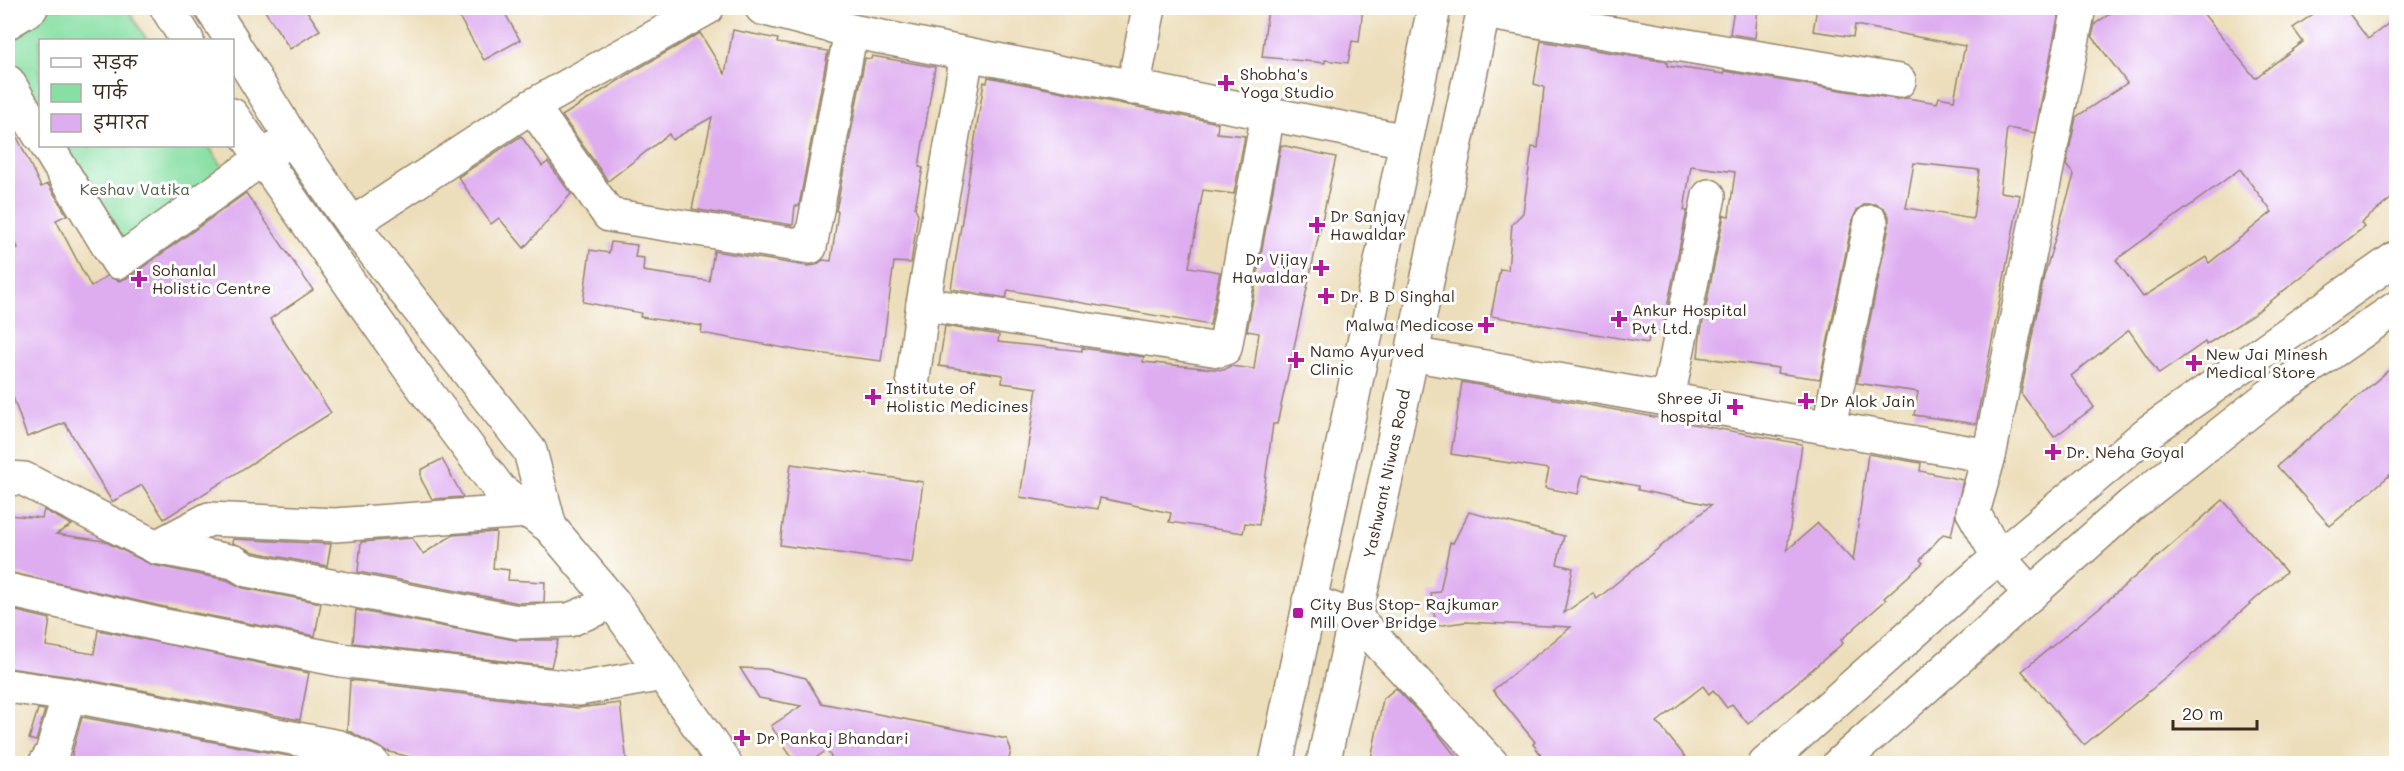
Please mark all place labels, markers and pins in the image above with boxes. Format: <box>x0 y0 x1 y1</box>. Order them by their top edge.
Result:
place label: Shobha's Yoga Studio <box>1240 63 1334 102</box>
marker: Shobha's Yoga Studio <box>1217 74 1235 92</box>
place label: Dr Sanjay Hawaldar <box>1330 205 1406 244</box>
marker: Dr Sanjay Hawaldar <box>1308 216 1326 234</box>
place label: Dr Vijay Hawaldar <box>1232 248 1308 287</box>
place label: Sohanlal Holistic Centre <box>152 259 271 298</box>
marker: Dr Vijay Hawaldar <box>1312 259 1330 277</box>
marker: Sohanlal Holistic Centre <box>130 270 148 288</box>
place label: Dr. B D Singhal <box>1340 285 1455 306</box>
marker: Dr. B D Singhal <box>1317 287 1335 305</box>
place label: Ankur Hospital Pvt Ltd. <box>1632 299 1747 338</box>
marker: Ankur Hospital Pvt Ltd. <box>1610 310 1628 328</box>
place label: Malwa Medicose <box>1345 314 1474 335</box>
marker: Malwa Medicose <box>1479 318 1493 332</box>
place label: Namo Ayurved Clinic <box>1310 340 1424 379</box>
place label: New Jai Minesh Medical Store <box>2206 343 2327 382</box>
marker: Namo Ayurved Clinic <box>1287 351 1305 369</box>
marker: New Jai Minesh Medical Store <box>2187 356 2201 370</box>
place label: Institute of Holistic Medicines <box>886 377 1029 416</box>
place label: Shree Ji hospital <box>1657 387 1722 426</box>
marker: Institute of Holistic Medicines <box>864 388 882 406</box>
place label: Dr Alok Jain <box>1820 390 1915 411</box>
marker: Dr Alok Jain <box>1797 392 1815 410</box>
marker: Shree Ji hospital <box>1726 398 1744 416</box>
place label: Dr. Neha Goyal <box>2066 441 2184 462</box>
marker: Dr. Neha Goyal <box>2044 443 2062 461</box>
place label: City Bus Stop- Rajkumar Mill Over Bridge <box>1310 593 1499 632</box>
marker: City Bus Stop- Rajkumar Mill Over Bridge <box>1291 606 1305 620</box>
place label: Dr Pankaj Bhandari <box>756 727 909 748</box>
marker: Dr Pankaj Bhandari <box>733 729 751 747</box>

